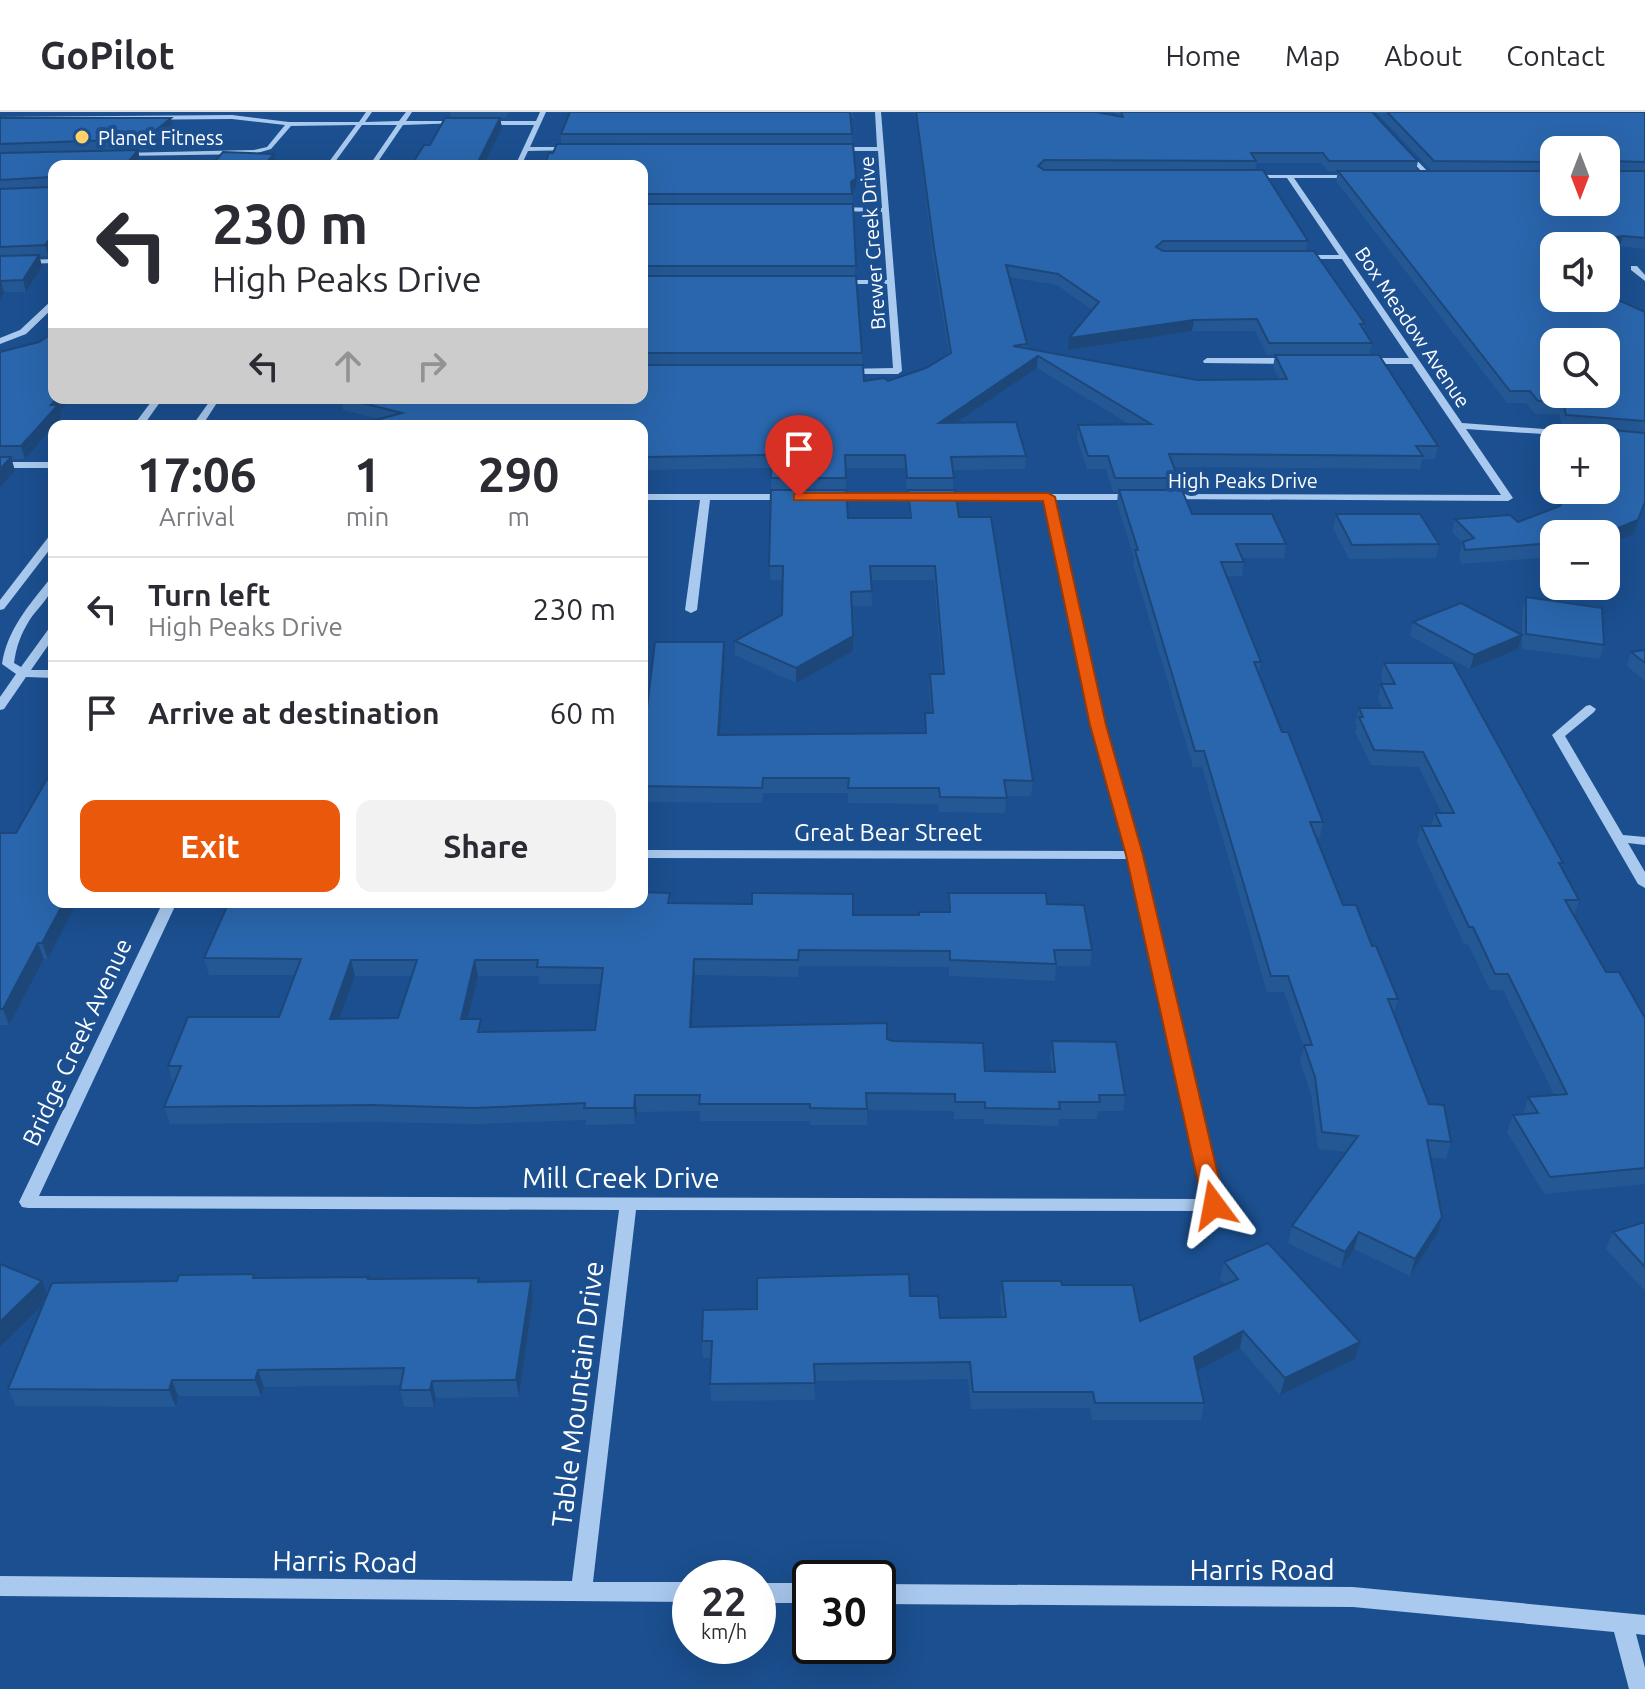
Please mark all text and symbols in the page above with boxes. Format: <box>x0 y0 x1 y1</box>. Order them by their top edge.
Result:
text: GoPilot <box>40 34 175 76</box>
text: Home <box>1166 40 1241 71</box>
text: Map <box>1285 40 1340 71</box>
text: About <box>1384 40 1462 71</box>
text: Contact <box>1506 40 1605 71</box>
place label: Planet Fitness <box>98 126 223 149</box>
marker: Planet Fitness <box>73 128 91 146</box>
north arrow <box>1540 136 1620 216</box>
map controls <box>1540 136 1620 600</box>
street label: Brewer Creek Drive <box>854 155 890 331</box>
icon: left <box>80 192 184 296</box>
text: 230 m <box>212 192 368 255</box>
button: sound <box>1540 232 1620 312</box>
street label: Box Meadow Avenue <box>1351 242 1475 412</box>
text: High Peaks Drive <box>212 258 482 299</box>
button: search <box>1540 328 1620 408</box>
icon: left <box>242 344 286 388</box>
icon: ahead <box>326 344 370 388</box>
icon: right <box>410 344 454 388</box>
pin <box>765 415 833 497</box>
button: + <box>1540 424 1620 504</box>
icon: arrive <box>777 427 821 471</box>
text: 17:06 <box>137 447 257 501</box>
text: 1 <box>354 447 381 501</box>
text: 290 <box>478 447 559 501</box>
street label: High Peaks Drive <box>1168 469 1318 492</box>
text: Arrival <box>159 502 235 531</box>
text: min <box>346 502 389 531</box>
text: m <box>507 502 530 531</box>
button: − <box>1540 520 1620 600</box>
text: Turn left <box>148 578 270 612</box>
icon: left <box>80 587 124 631</box>
text: 230 m <box>532 592 616 626</box>
text: High Peaks Drive <box>148 612 343 641</box>
icon: arrive <box>80 691 124 735</box>
text: Arrive at destination <box>148 696 440 730</box>
text: 60 m <box>549 696 616 730</box>
button: Exit <box>80 800 340 892</box>
button: Share <box>356 800 616 892</box>
street label: Great Bear Street <box>794 819 983 846</box>
street label: Bridge Creek Avenue <box>17 934 137 1150</box>
street label: Mill Creek Drive <box>522 1162 720 1193</box>
position arrow <box>1172 1163 1256 1247</box>
street label: Table Mountain Drive <box>545 1259 609 1529</box>
street label: Harris Road <box>272 1544 418 1578</box>
street label: Harris Road <box>1189 1554 1335 1585</box>
speed limit sign: 30 <box>792 1560 896 1664</box>
text: 22 <box>701 1579 747 1624</box>
text: km/h <box>701 1620 747 1643</box>

